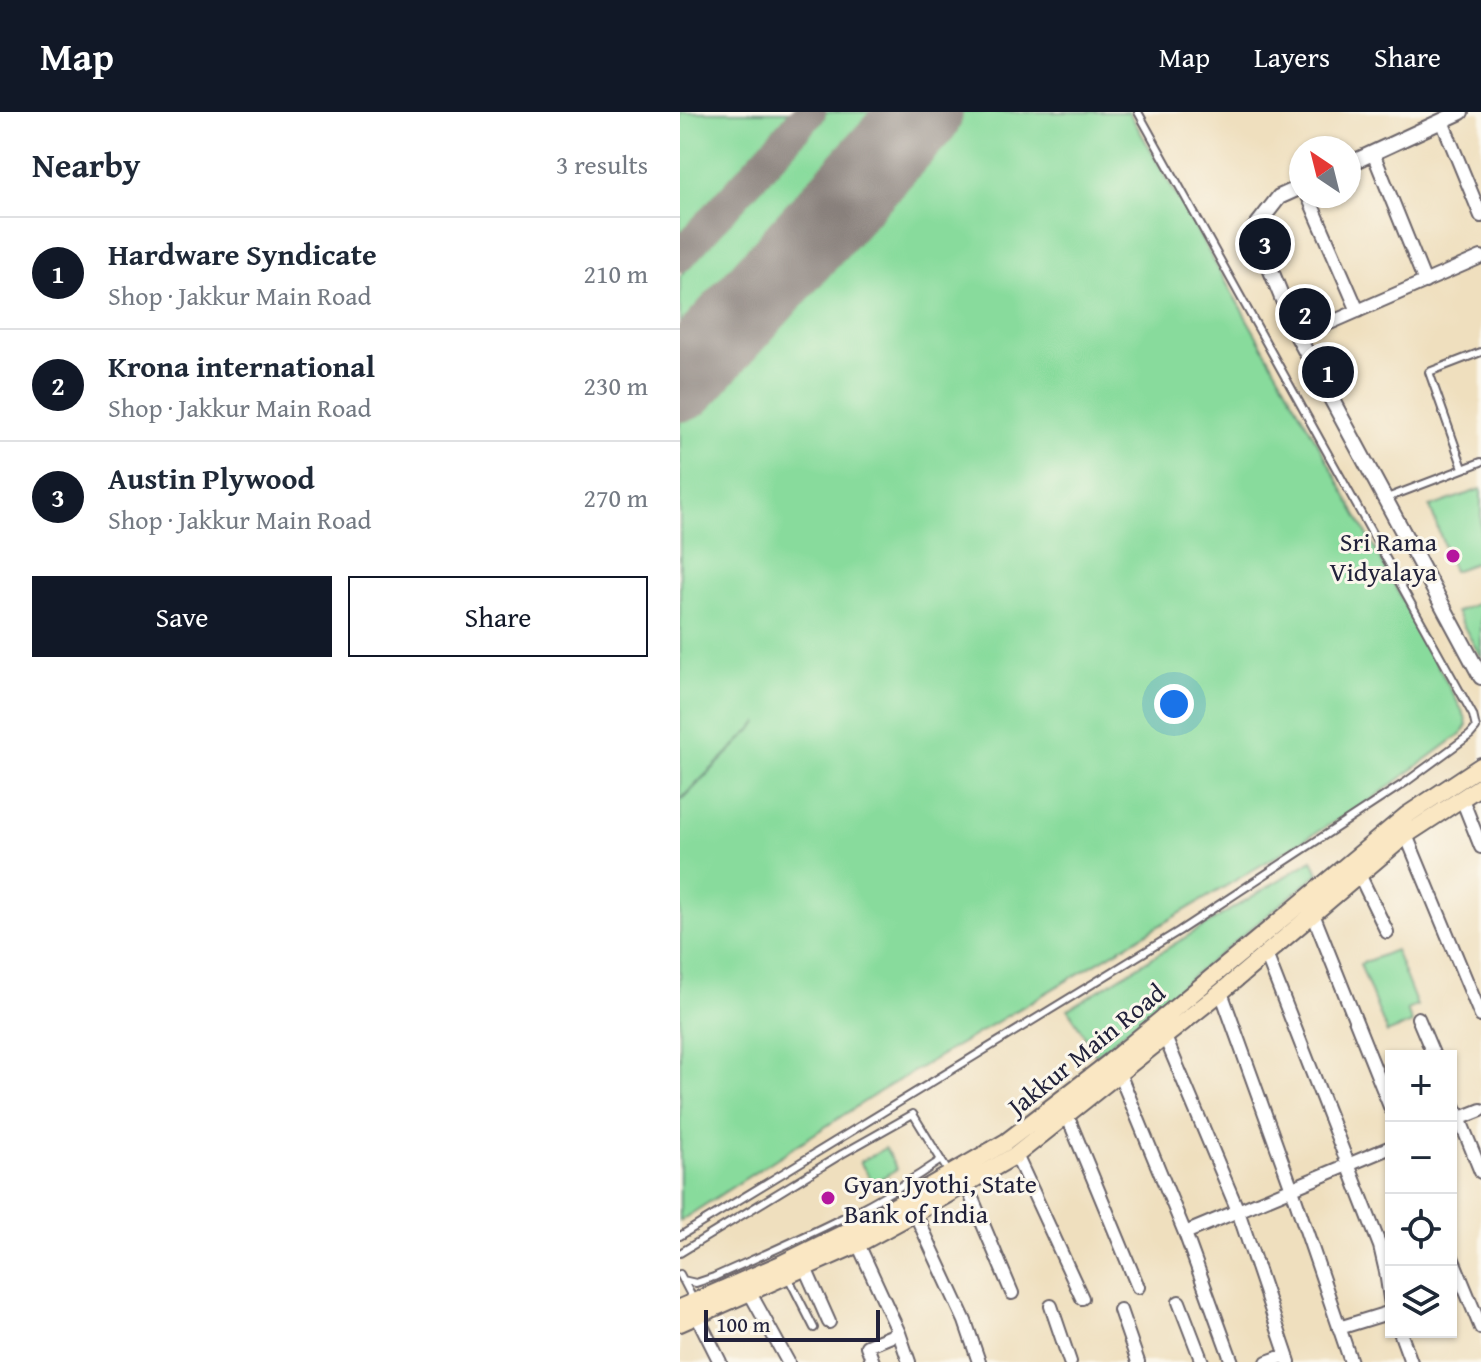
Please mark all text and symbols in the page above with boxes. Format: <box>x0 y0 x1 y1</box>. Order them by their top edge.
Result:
text: Map <box>40 28 114 84</box>
text: Map <box>1159 36 1210 77</box>
text: Layers <box>1254 36 1330 77</box>
text: Share <box>1374 36 1441 77</box>
north arrow <box>1289 136 1361 208</box>
text: Nearby <box>32 140 141 189</box>
text: 3 results <box>556 145 648 184</box>
pin: 3 <box>1239 214 1291 274</box>
text: Hardware Syndicate <box>108 232 377 276</box>
text: 1 <box>51 254 65 293</box>
text: 210 m <box>583 254 648 293</box>
text: Shop · Jakkur Main Road <box>108 276 371 315</box>
pin: 2 <box>1279 284 1331 344</box>
pin: 1 <box>1302 342 1354 402</box>
text: Krona international <box>108 344 375 388</box>
text: 2 <box>51 366 65 405</box>
text: 230 m <box>583 366 648 405</box>
text: Shop · Jakkur Main Road <box>108 388 371 427</box>
text: Austin Plywood <box>108 456 315 500</box>
text: 3 <box>51 478 65 517</box>
text: 270 m <box>583 478 648 517</box>
text: Shop · Jakkur Main Road <box>108 500 371 539</box>
place label: Sri Rama Vidyalaya <box>1330 522 1438 591</box>
marker: Sri Rama Vidyalaya <box>1444 547 1462 565</box>
button: Save <box>32 576 332 657</box>
button: Share <box>348 576 648 657</box>
your location <box>1154 684 1194 724</box>
street label: Jakkur Main Road <box>996 973 1173 1127</box>
map controls <box>1385 1050 1457 1338</box>
button: + <box>1385 1050 1457 1122</box>
button: − <box>1385 1122 1457 1194</box>
place label: Gyan Jyothi, State Bank of India <box>844 1164 1037 1233</box>
marker: Gyan Jyothi, State Bank of India <box>819 1189 837 1207</box>
button: locate <box>1385 1194 1457 1266</box>
button: layers <box>1385 1266 1457 1338</box>
scale bar <box>704 1306 880 1342</box>
text: 100 m <box>716 1308 771 1340</box>

